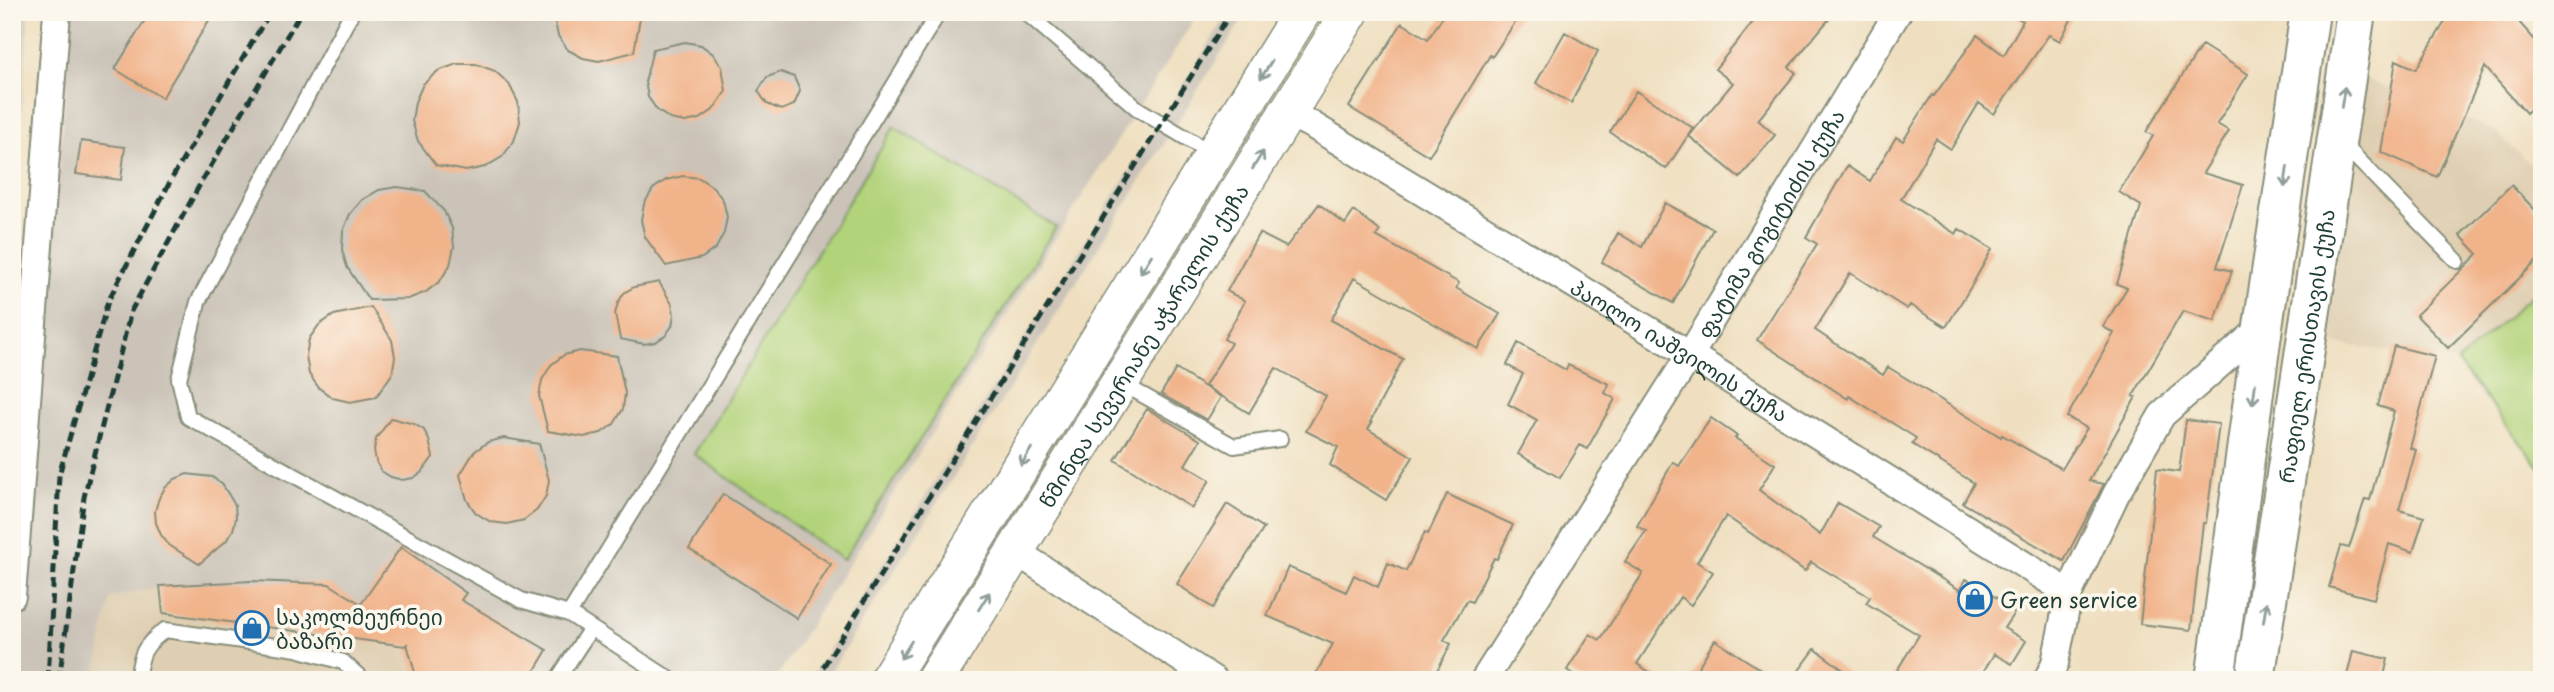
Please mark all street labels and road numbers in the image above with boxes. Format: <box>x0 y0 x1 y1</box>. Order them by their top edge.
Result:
street label: ფატიმა გოგიტიძის ქუჩა <box>1688 102 1852 344</box>
street label: წმინდა სევერიანე აჭარელის ქუჩა <box>1030 177 1256 513</box>
street label: რაფიელ ერისთავის ქუჩა <box>2269 207 2342 485</box>
street label: პაოლო იაშვილის ქუჩა <box>1565 270 1795 429</box>

